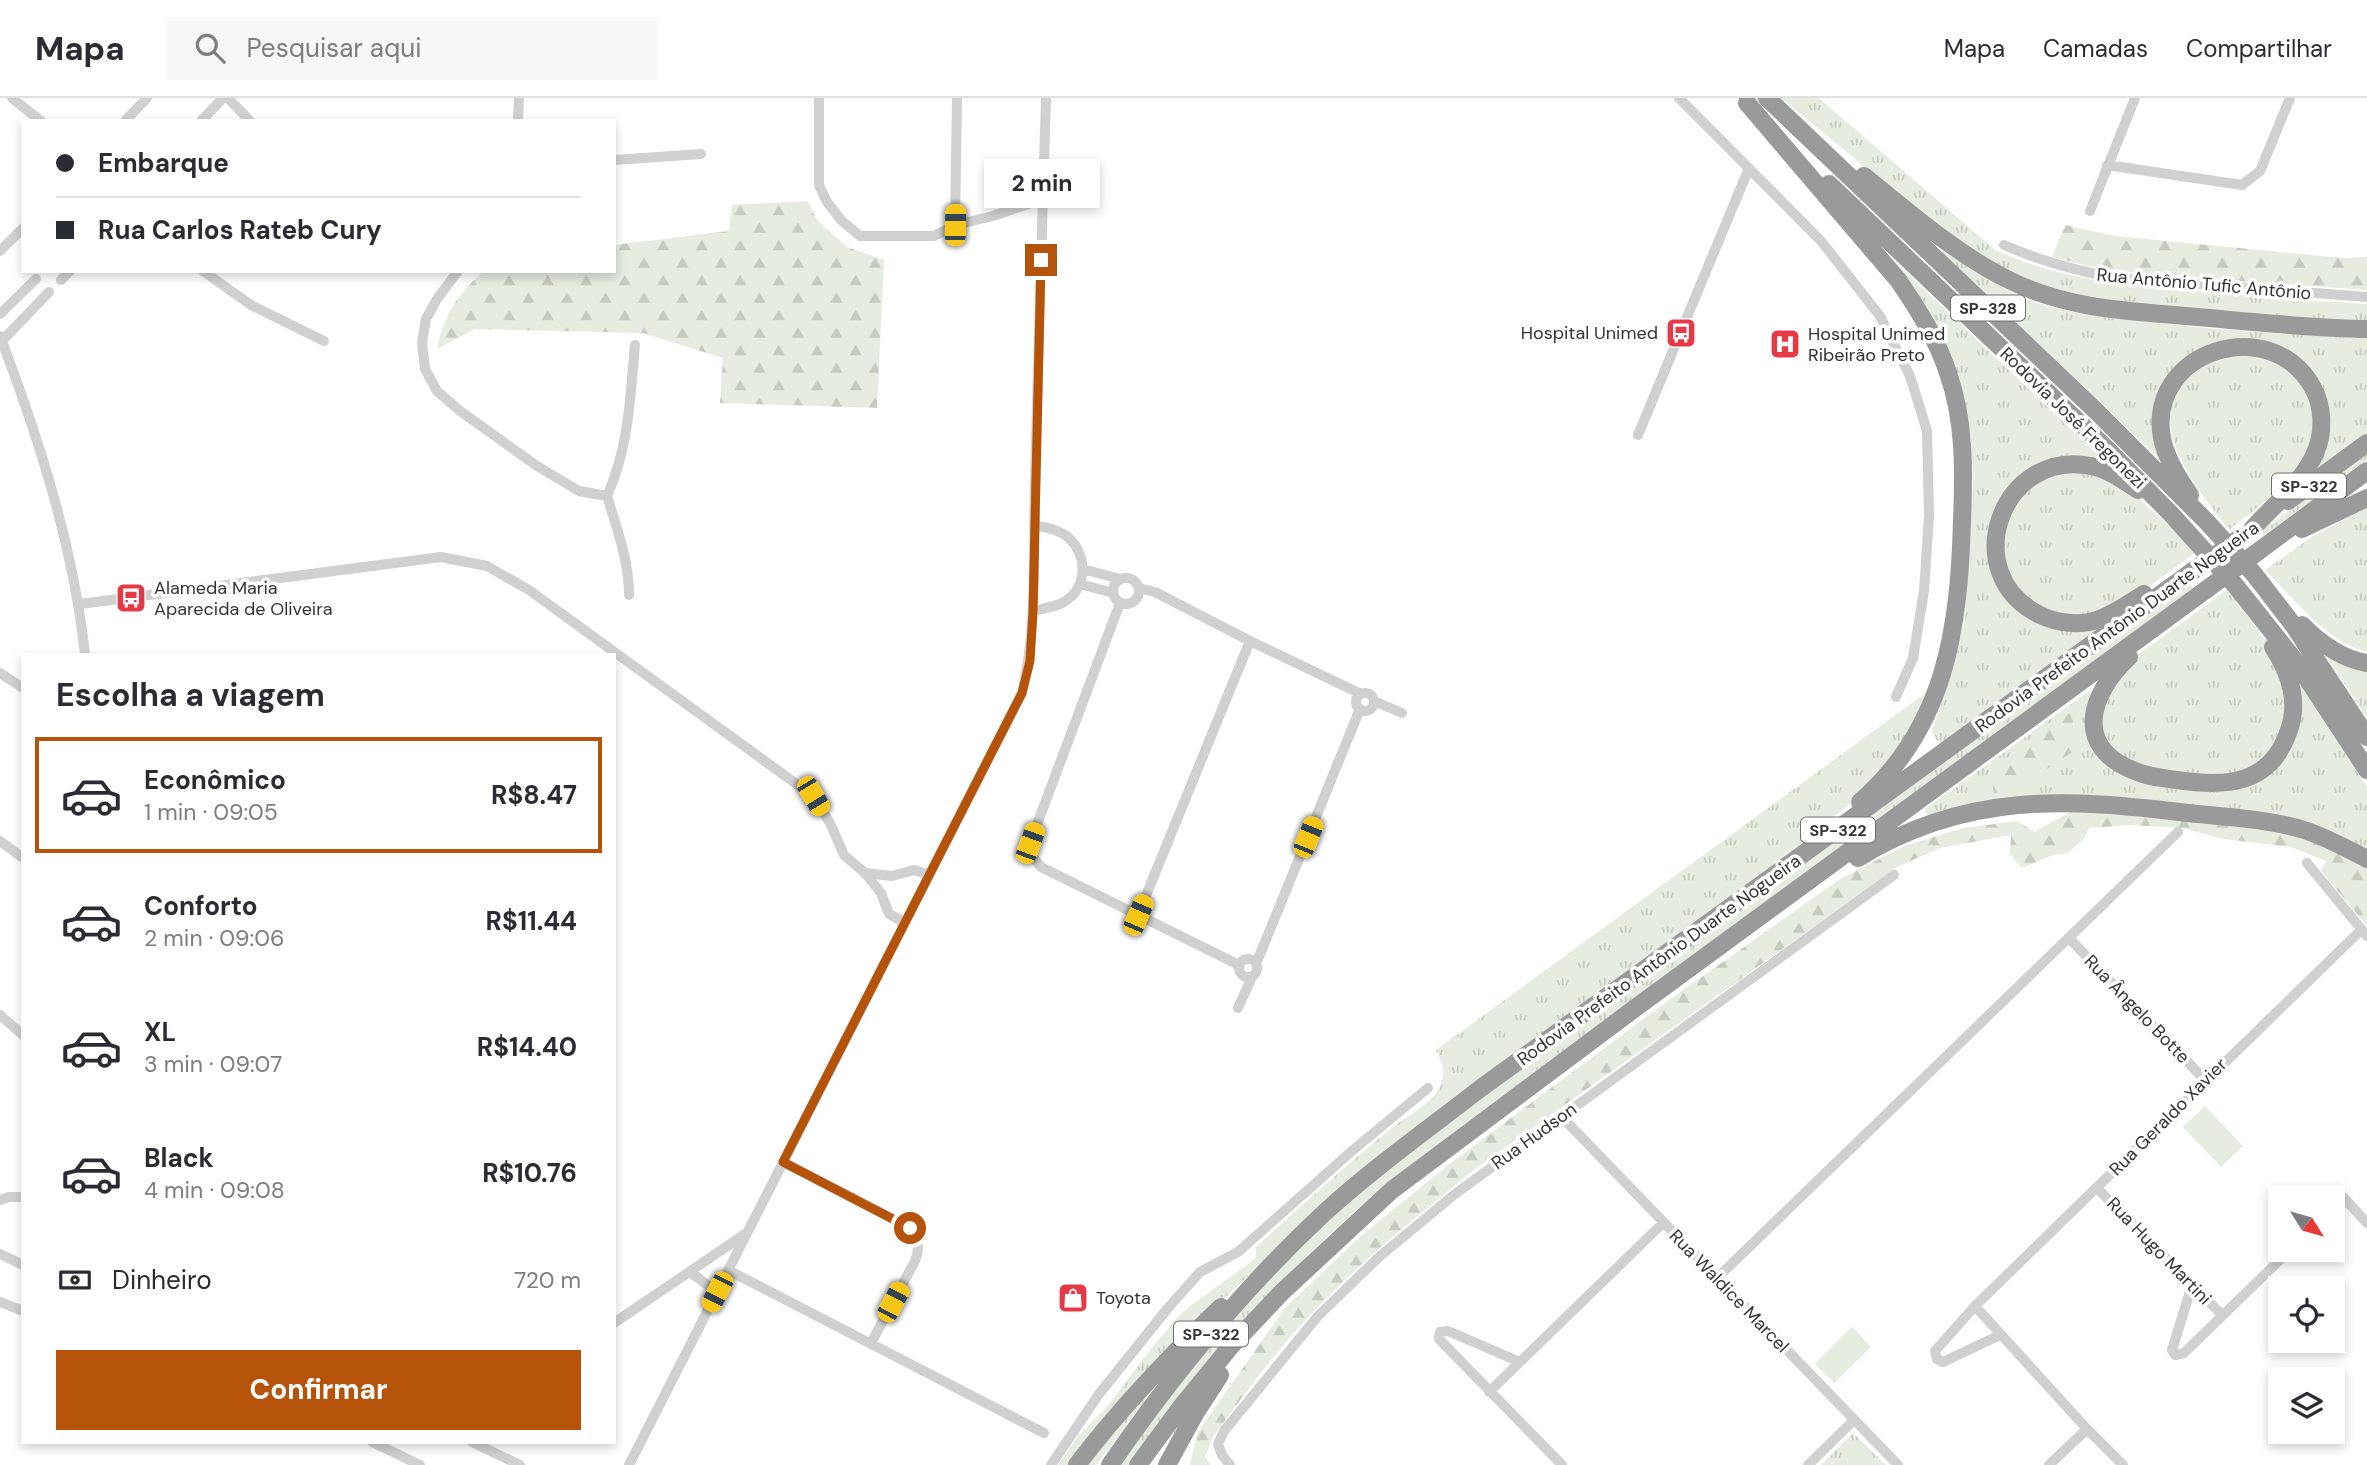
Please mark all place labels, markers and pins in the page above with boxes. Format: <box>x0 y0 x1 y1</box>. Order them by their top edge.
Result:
bus stop icon: Hospital Unimed <box>1664 316 1698 350</box>
place label: Hospital Unimed <box>1521 321 1658 345</box>
place label: Hospital Unimed Ribeirão Preto <box>1808 322 1945 367</box>
hospital icon: Hospital Unimed Ribeirão Preto <box>1768 327 1802 361</box>
place label: Alameda Maria Aparecida de Oliveira <box>154 576 333 621</box>
bus stop icon: Alameda Maria Aparecida de Oliveira <box>114 581 148 615</box>
shop icon: Toyota <box>1056 1281 1090 1315</box>
place label: Toyota <box>1096 1286 1151 1310</box>

